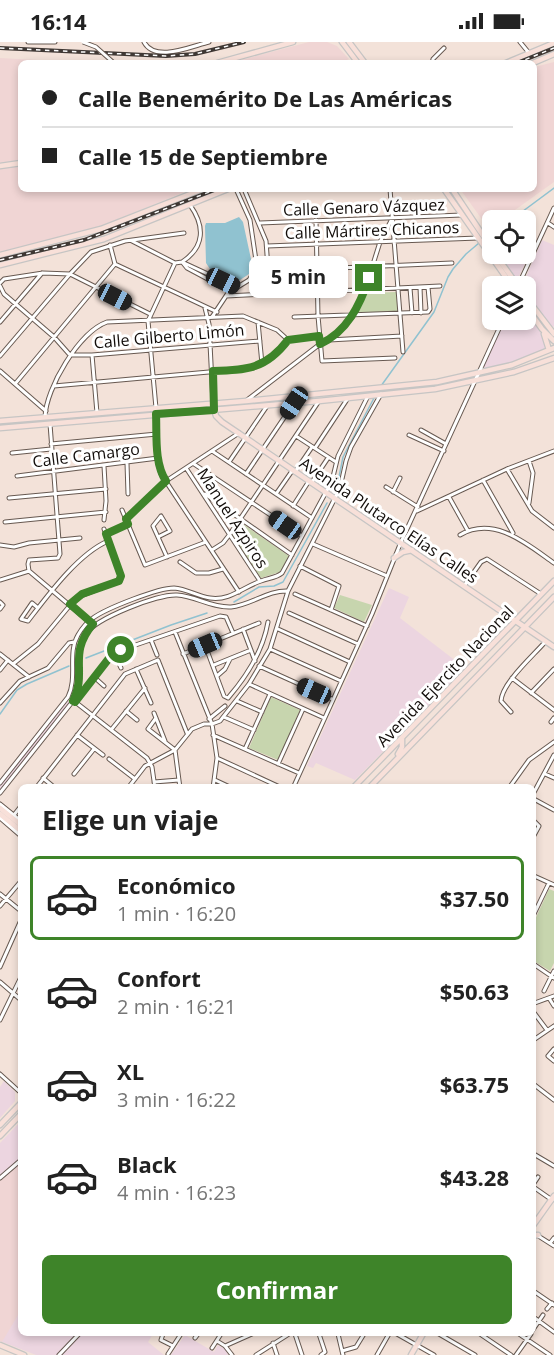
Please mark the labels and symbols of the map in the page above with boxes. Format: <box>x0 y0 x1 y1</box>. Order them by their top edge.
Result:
street label: Calle Genaro Vázquez <box>283 193 445 221</box>
street label: Calle Mártires Chicanos <box>284 216 460 244</box>
callout: 5 min <box>249 257 348 299</box>
route end <box>355 264 382 291</box>
car <box>203 265 243 297</box>
car <box>95 281 135 313</box>
street label: Calle Gilberto Limón <box>93 318 245 354</box>
car <box>276 383 312 423</box>
street label: Calle Camargo <box>31 438 141 472</box>
street label: Avenida Plutarco Elías Calles <box>295 452 483 588</box>
street label: Manuel Azpiros <box>192 464 274 572</box>
car <box>265 507 305 543</box>
street label: Avenida Ejercito Nacional <box>372 601 518 751</box>
car <box>185 630 225 660</box>
route start <box>107 636 134 663</box>
car <box>294 675 334 707</box>

